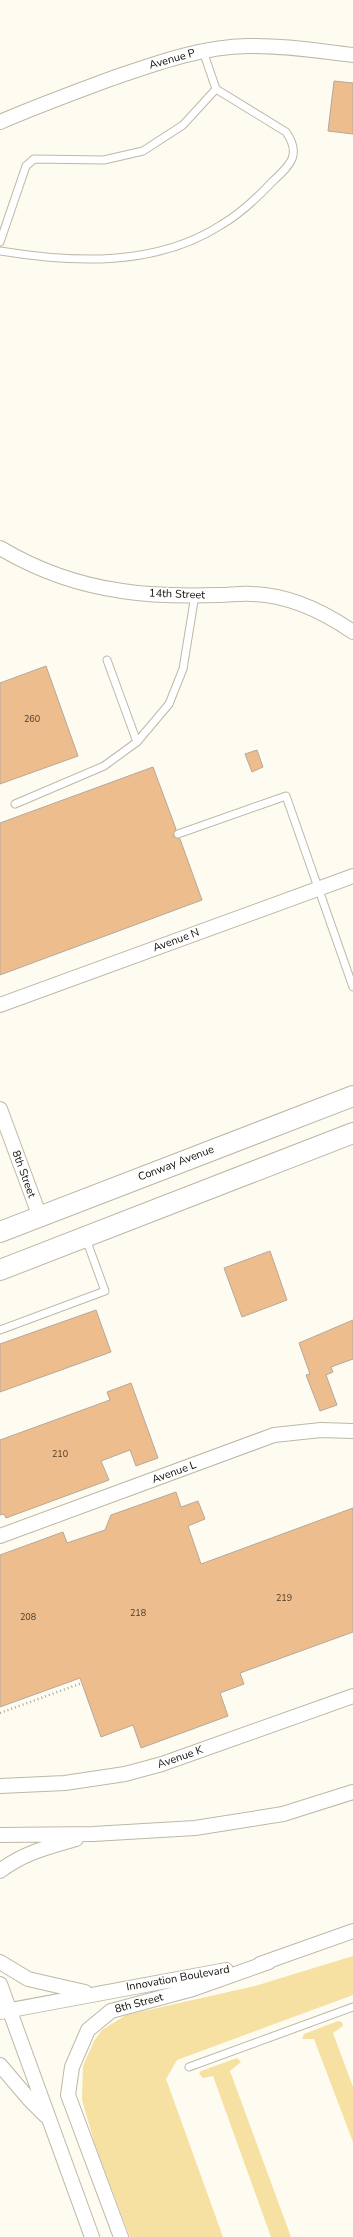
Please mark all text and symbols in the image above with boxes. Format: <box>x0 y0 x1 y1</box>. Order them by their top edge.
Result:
street label: Avenue P <box>147 45 197 73</box>
street label: 14th Street <box>149 586 205 602</box>
house number: 260 <box>24 713 40 725</box>
street label: Avenue N <box>151 925 201 955</box>
street label: Conway Avenue <box>136 1142 216 1184</box>
street label: 8th Street <box>8 1148 40 1200</box>
house number: 210 <box>52 1448 68 1460</box>
street label: Avenue L <box>150 1457 198 1487</box>
house number: 219 <box>276 1592 292 1604</box>
house number: 218 <box>130 1607 146 1619</box>
house number: 208 <box>20 1611 36 1623</box>
street label: Avenue K <box>155 1742 206 1772</box>
street label: Innovation Boulevard <box>125 1962 231 1994</box>
street label: 8th Street <box>113 1989 165 2017</box>

